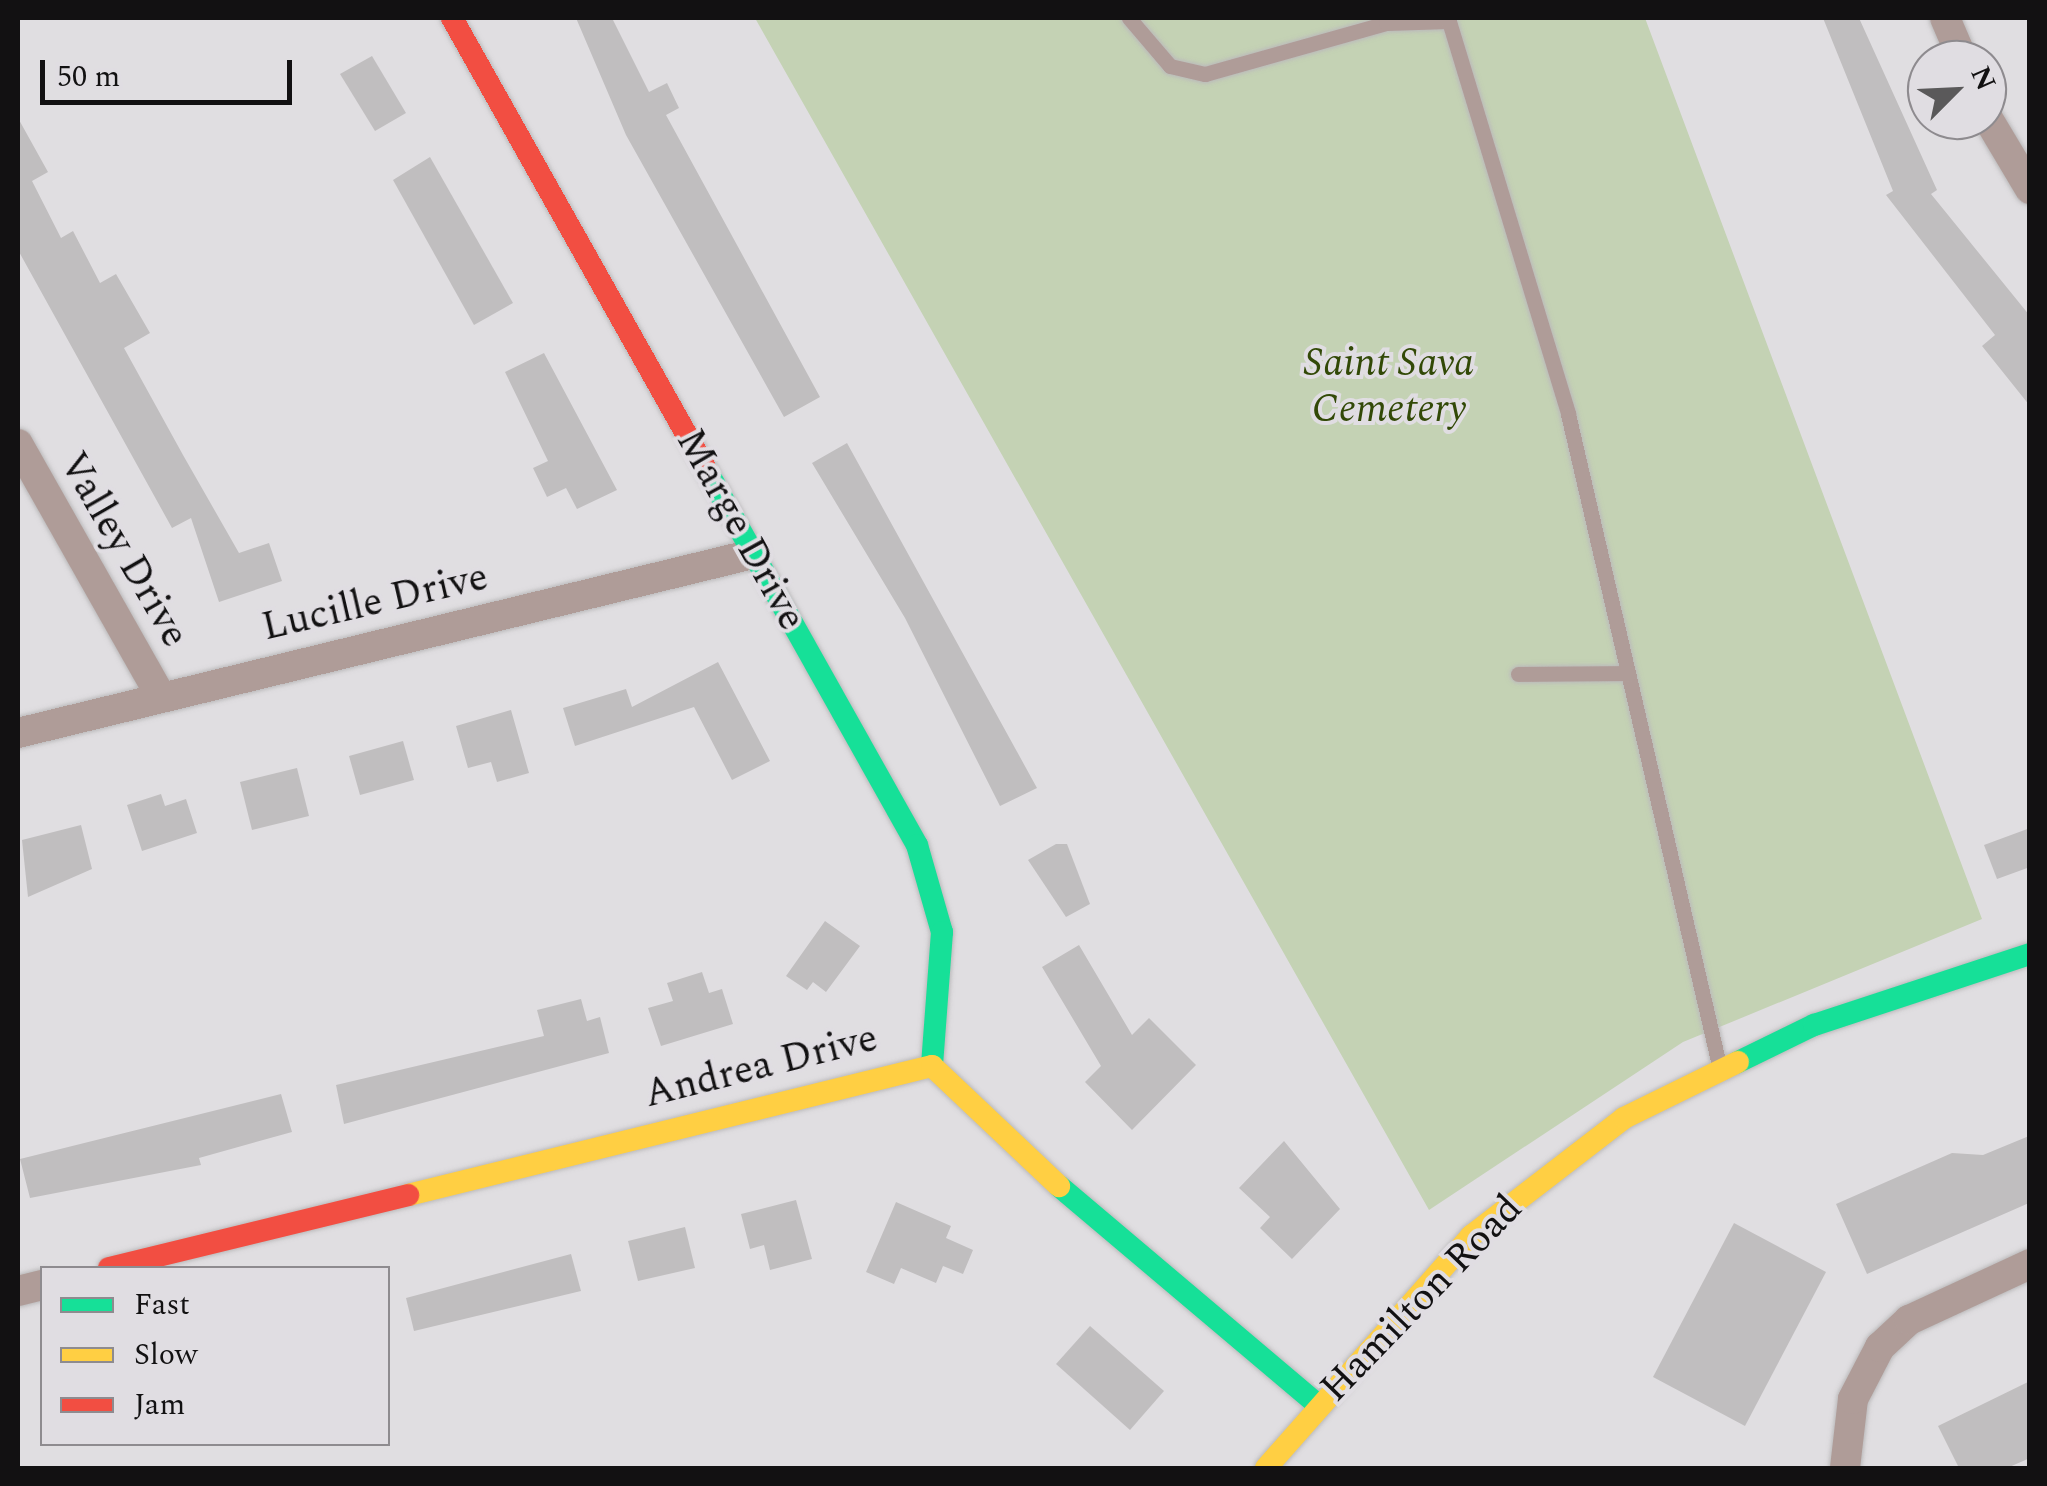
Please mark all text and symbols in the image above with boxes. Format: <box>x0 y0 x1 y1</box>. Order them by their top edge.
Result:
scale bar <box>45 40 298 102</box>
north arrow <box>1907 40 2007 140</box>
text: 50 m <box>57 54 120 100</box>
text: N <box>1959 59 2007 98</box>
park label: Saint Sava Cemetery <box>1304 340 1474 434</box>
street label: Marge Drive <box>665 421 815 639</box>
street label: Valley Drive <box>48 444 198 656</box>
street label: Lucille Drive <box>257 554 493 652</box>
street label: Andrea Drive <box>639 1015 883 1119</box>
street label: Hamilton Road <box>1311 1185 1533 1413</box>
legend <box>40 1266 390 1446</box>
text: Fast <box>134 1282 190 1328</box>
text: Slow <box>134 1332 198 1378</box>
text: Jam <box>134 1382 185 1428</box>

